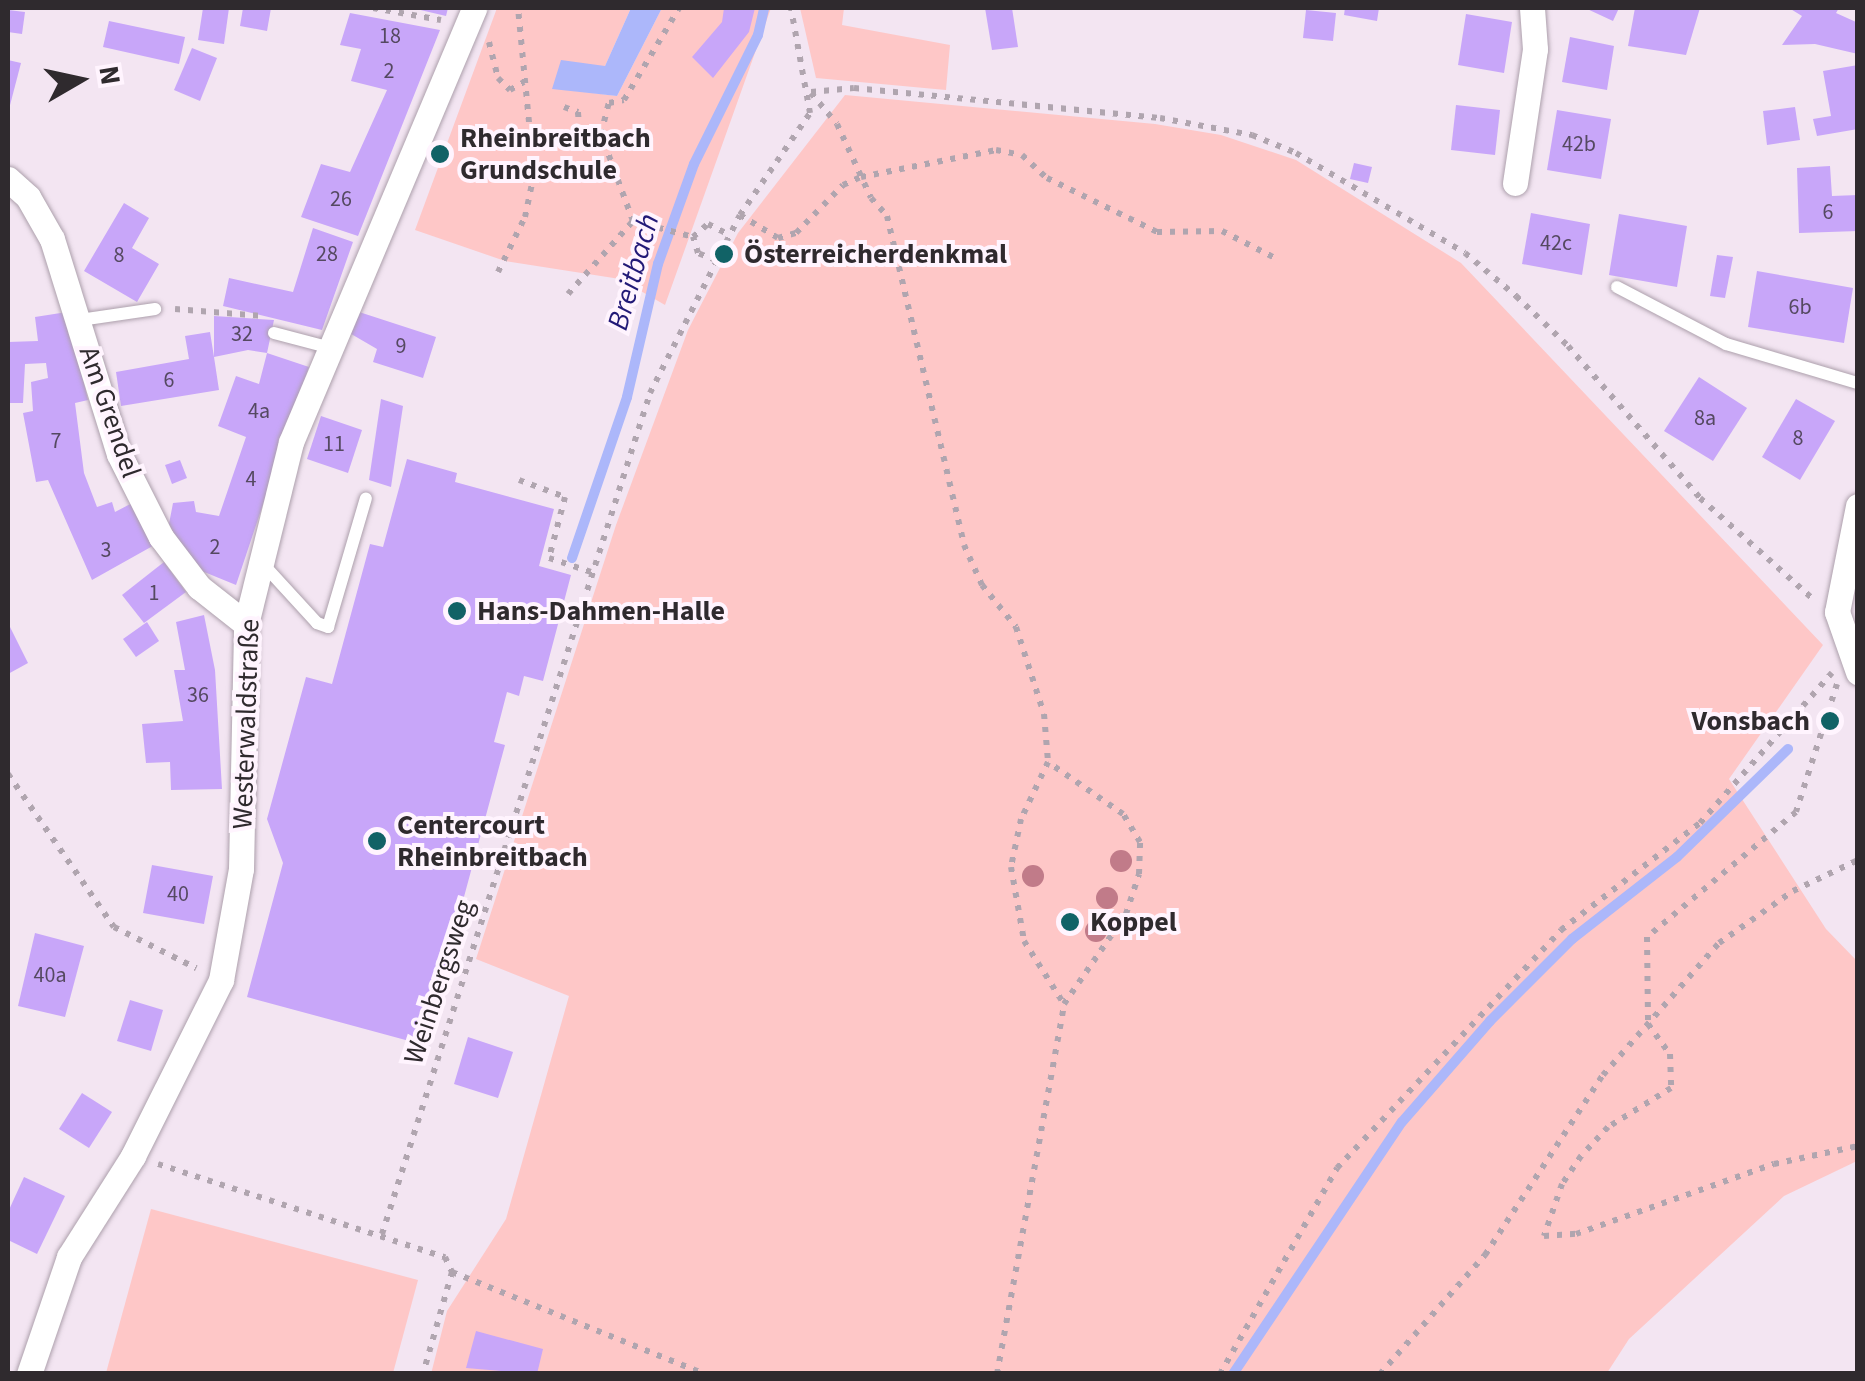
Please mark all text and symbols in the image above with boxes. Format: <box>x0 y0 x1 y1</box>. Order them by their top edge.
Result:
house number: 18 <box>379 24 401 50</box>
north arrow <box>30 30 130 130</box>
house number: 2 <box>384 59 394 85</box>
text: N <box>88 63 131 88</box>
place label: Rheinbreitbach Grundschule <box>460 121 651 187</box>
house number: 42b <box>1562 132 1596 158</box>
marker: Rheinbreitbach Grundschule <box>429 143 451 165</box>
house number: 26 <box>330 187 352 213</box>
house number: 6 <box>1823 200 1833 226</box>
water label: Breitbach <box>600 210 668 334</box>
house number: 42c <box>1540 231 1572 257</box>
place label: Österreicherdenkmal <box>744 237 1007 271</box>
house number: 28 <box>316 242 338 268</box>
house number: 8 <box>114 243 124 269</box>
marker: Österreicherdenkmal <box>713 243 735 265</box>
house number: 6b <box>1788 295 1812 321</box>
house number: 32 <box>231 322 253 348</box>
house number: 9 <box>396 334 406 360</box>
street label: Am Grendel <box>72 342 148 482</box>
house number: 6 <box>164 368 174 394</box>
house number: 4a <box>248 399 270 425</box>
house number: 8a <box>1694 406 1716 432</box>
house number: 8 <box>1793 426 1803 452</box>
house number: 7 <box>51 429 61 455</box>
house number: 11 <box>323 432 345 458</box>
house number: 4 <box>246 467 256 493</box>
house number: 2 <box>210 535 220 561</box>
house number: 3 <box>101 538 111 564</box>
house number: 1 <box>149 581 159 607</box>
place label: Hans-Dahmen-Halle <box>477 594 725 628</box>
marker: Hans-Dahmen-Halle <box>446 600 468 622</box>
street label: Westerwaldstraße <box>226 618 266 830</box>
house number: 36 <box>187 683 209 709</box>
place label: Vonsbach <box>1691 704 1810 738</box>
marker: Vonsbach <box>1819 710 1841 732</box>
place label: Centercourt Rheinbreitbach <box>397 808 588 874</box>
marker: Centercourt Rheinbreitbach <box>366 830 388 852</box>
house number: 40 <box>167 882 189 908</box>
street label: Weinbergsweg <box>397 896 481 1068</box>
place label: Koppel <box>1090 905 1177 939</box>
marker: Koppel <box>1059 911 1081 933</box>
house number: 40a <box>34 963 66 989</box>

